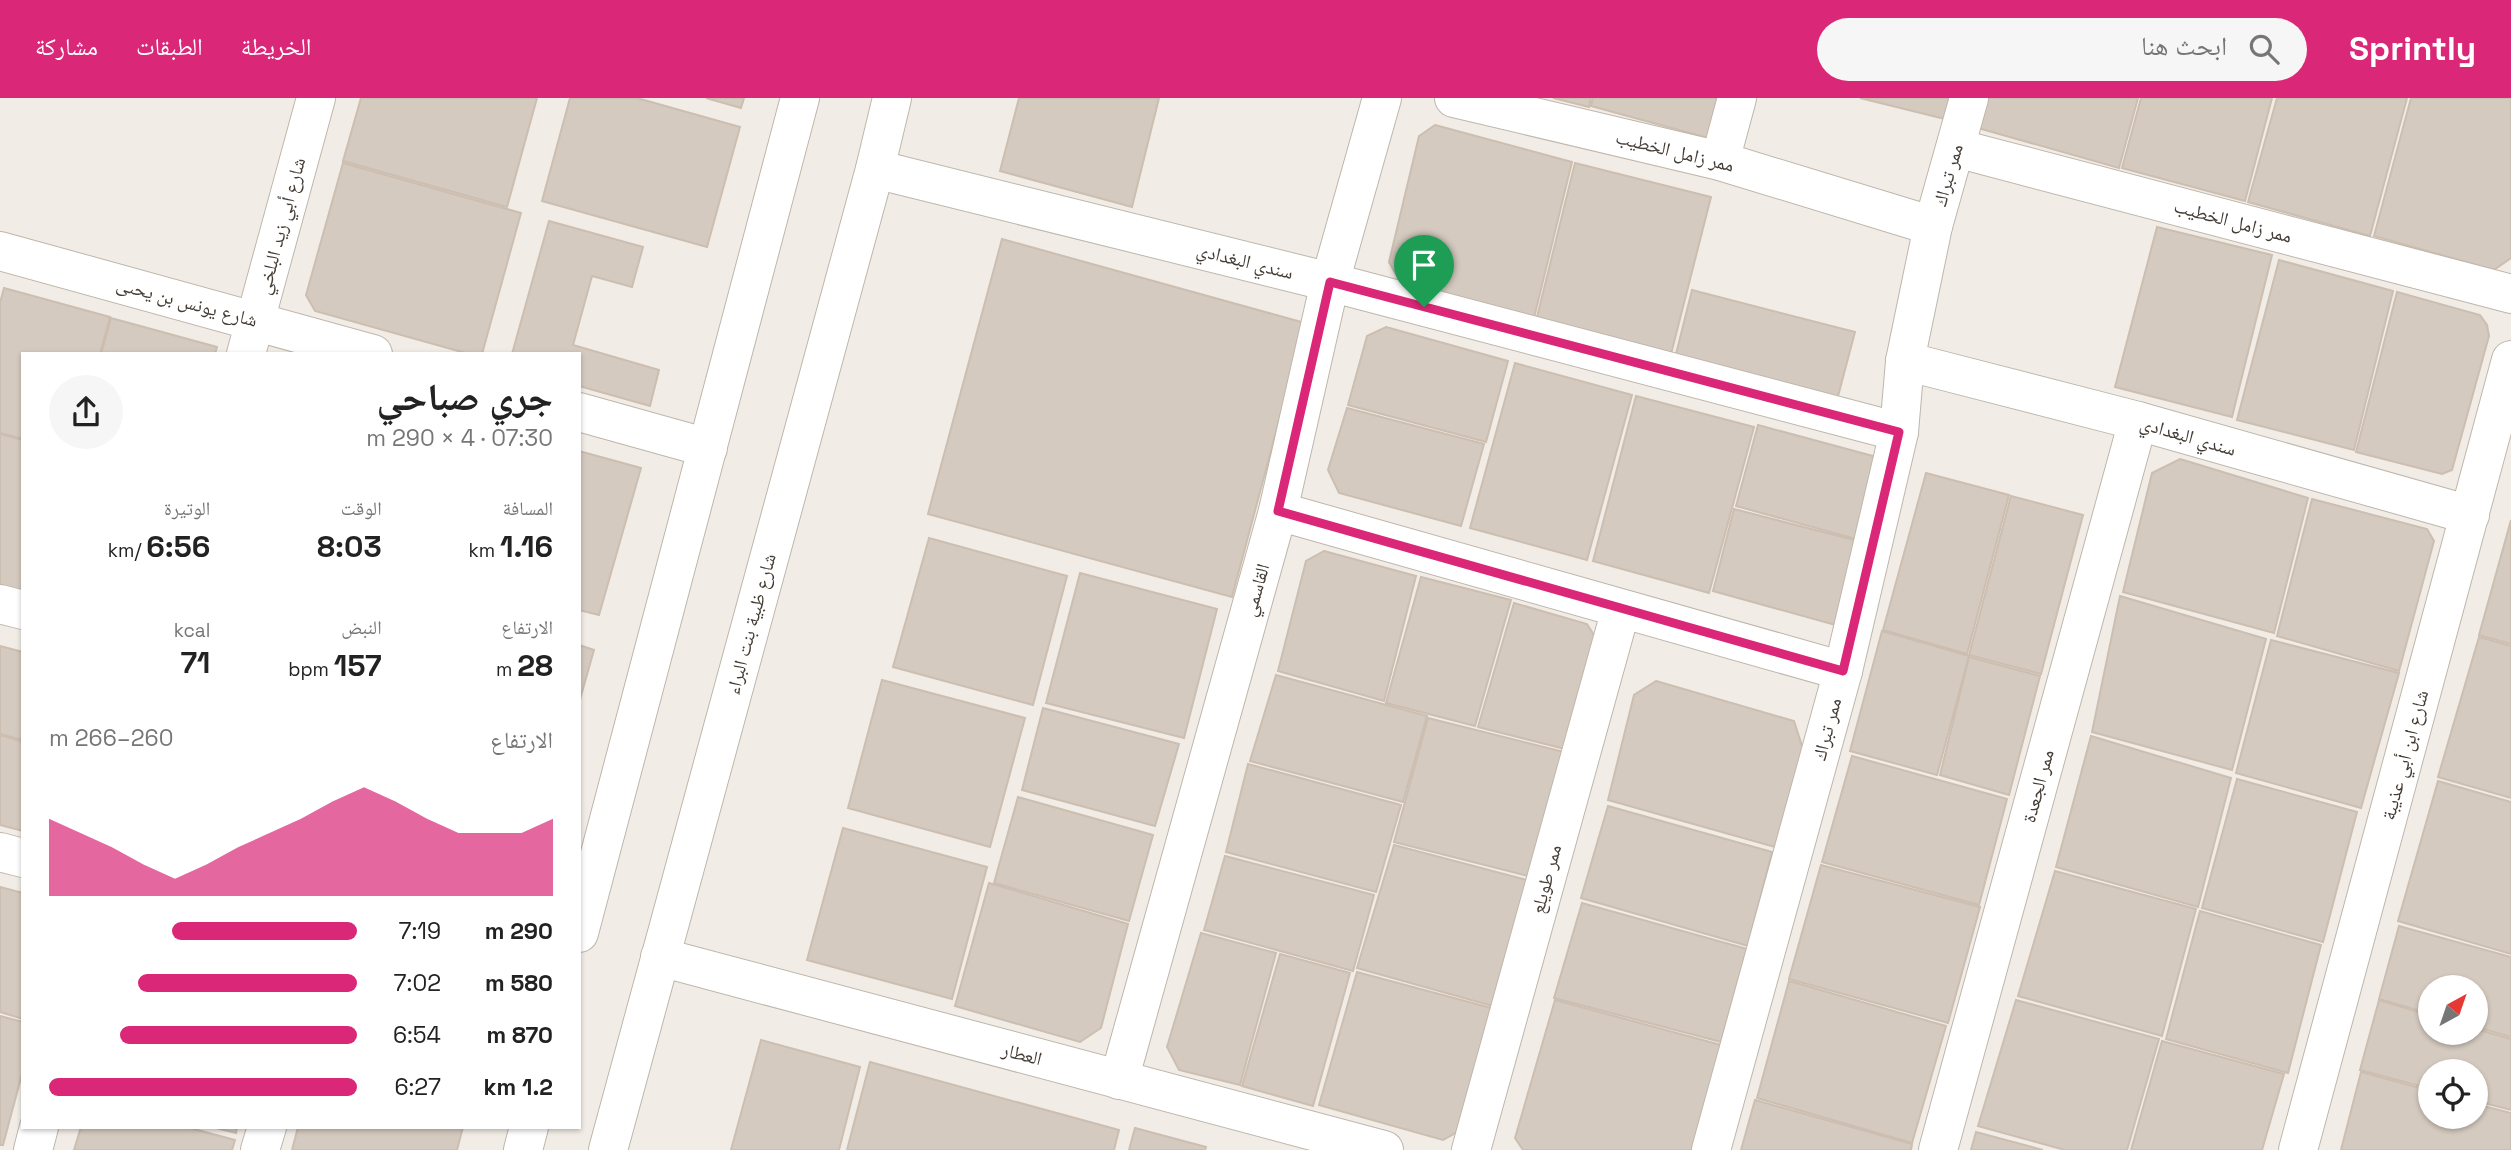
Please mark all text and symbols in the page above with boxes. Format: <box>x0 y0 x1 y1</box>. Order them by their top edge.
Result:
search box <box>1817 18 2307 81</box>
text: Sprintly <box>2349 28 2476 70</box>
text: ابحث هنا <box>2141 29 2227 63</box>
icon: search <box>2245 30 2283 68</box>
text: مشاركة <box>35 31 98 62</box>
text: الطبقات <box>136 31 203 62</box>
text: الخريطة <box>241 31 311 62</box>
street label: ممر زامل الخطيب <box>1613 124 1737 178</box>
street label: ممر تبراك <box>1927 141 1969 209</box>
street label: شارع أبي زيد البلخي <box>251 155 314 298</box>
street label: ممر زامل الخطيب <box>2171 193 2295 249</box>
pin <box>1394 235 1454 307</box>
street label: سندي البغدادي <box>1193 237 1296 288</box>
icon: arrive <box>1405 246 1443 284</box>
street label: شارع يونس بن يحىى <box>114 271 260 333</box>
text: جري صباحي <box>376 373 553 421</box>
button: share <box>49 375 123 449</box>
street label: سندي البغدادي <box>2136 410 2239 464</box>
text: 07:30 · 4 × 290 m <box>366 423 553 453</box>
text: الوتيرة <box>164 496 210 521</box>
text: الوقت <box>341 496 382 521</box>
text: المسافة <box>503 496 553 521</box>
text: 6:56 <box>146 527 210 566</box>
text: 8:03 <box>317 527 382 566</box>
text: 1.16 <box>500 527 553 566</box>
text: /km <box>108 538 146 563</box>
text: km <box>469 538 500 563</box>
street label: شارع ظبية بنت البراء <box>720 551 782 697</box>
street label: القاسمي <box>1237 561 1278 620</box>
text: النبض <box>341 615 382 640</box>
text: الارتفاع <box>501 615 553 640</box>
text: kcal <box>174 618 210 643</box>
text: 71 <box>180 643 210 682</box>
text: 157 <box>334 646 382 685</box>
text: 28 <box>517 646 553 685</box>
text: bpm <box>288 657 334 682</box>
text: m <box>496 657 517 682</box>
street label: شارع ابن أبي عذيبة <box>2376 687 2437 824</box>
street label: ممر تبراك <box>1807 695 1847 763</box>
text: 260–266 m <box>49 723 173 753</box>
text: الارتفاع <box>490 725 553 755</box>
street label: ممر الجعدة <box>2016 747 2060 825</box>
street label: ممر طويلع <box>1525 842 1567 916</box>
text: 7:19 <box>399 916 441 946</box>
text: 290 m <box>485 916 553 946</box>
text: 7:02 <box>394 968 441 998</box>
text: 580 m <box>485 968 553 998</box>
north arrow <box>2418 975 2488 1045</box>
map controls <box>2418 975 2488 1129</box>
text: 6:54 <box>393 1020 441 1050</box>
text: 870 m <box>486 1020 553 1050</box>
street label: العطار <box>998 1036 1045 1071</box>
button: locate <box>2418 1059 2488 1129</box>
text: 6:27 <box>394 1072 441 1102</box>
text: 1.2 km <box>484 1072 553 1102</box>

